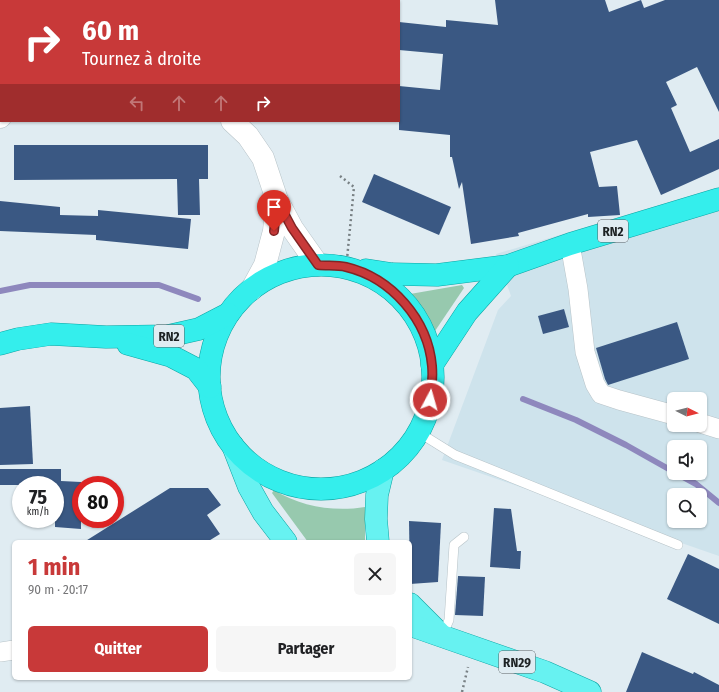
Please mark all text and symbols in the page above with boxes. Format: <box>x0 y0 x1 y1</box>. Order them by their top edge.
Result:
text: 60 m <box>82 14 139 47</box>
icon: right <box>16 16 68 68</box>
text: Tournez à droite <box>82 48 201 70</box>
icon: left <box>126 92 148 114</box>
icon: ahead <box>168 92 190 114</box>
icon: ahead <box>210 92 232 114</box>
icon: right <box>252 92 274 114</box>
pin <box>257 190 291 231</box>
icon: arrive <box>263 196 285 218</box>
road number: RN2 <box>598 220 628 242</box>
road number: RN2 <box>154 325 184 347</box>
position arrow <box>409 379 451 421</box>
north arrow <box>667 392 707 432</box>
map controls <box>667 392 707 528</box>
button: sound <box>667 440 707 480</box>
speed limit sign: 80 <box>72 476 124 528</box>
text: 75 <box>29 485 47 509</box>
button: search <box>667 488 707 528</box>
text: km/h <box>27 506 49 518</box>
text: 1 min <box>28 553 80 581</box>
button: close <box>354 553 396 595</box>
text: 90 m · 20:17 <box>28 582 88 597</box>
button: Quitter <box>28 626 208 672</box>
button: Partager <box>216 626 396 672</box>
road number: RN29 <box>499 651 535 673</box>

